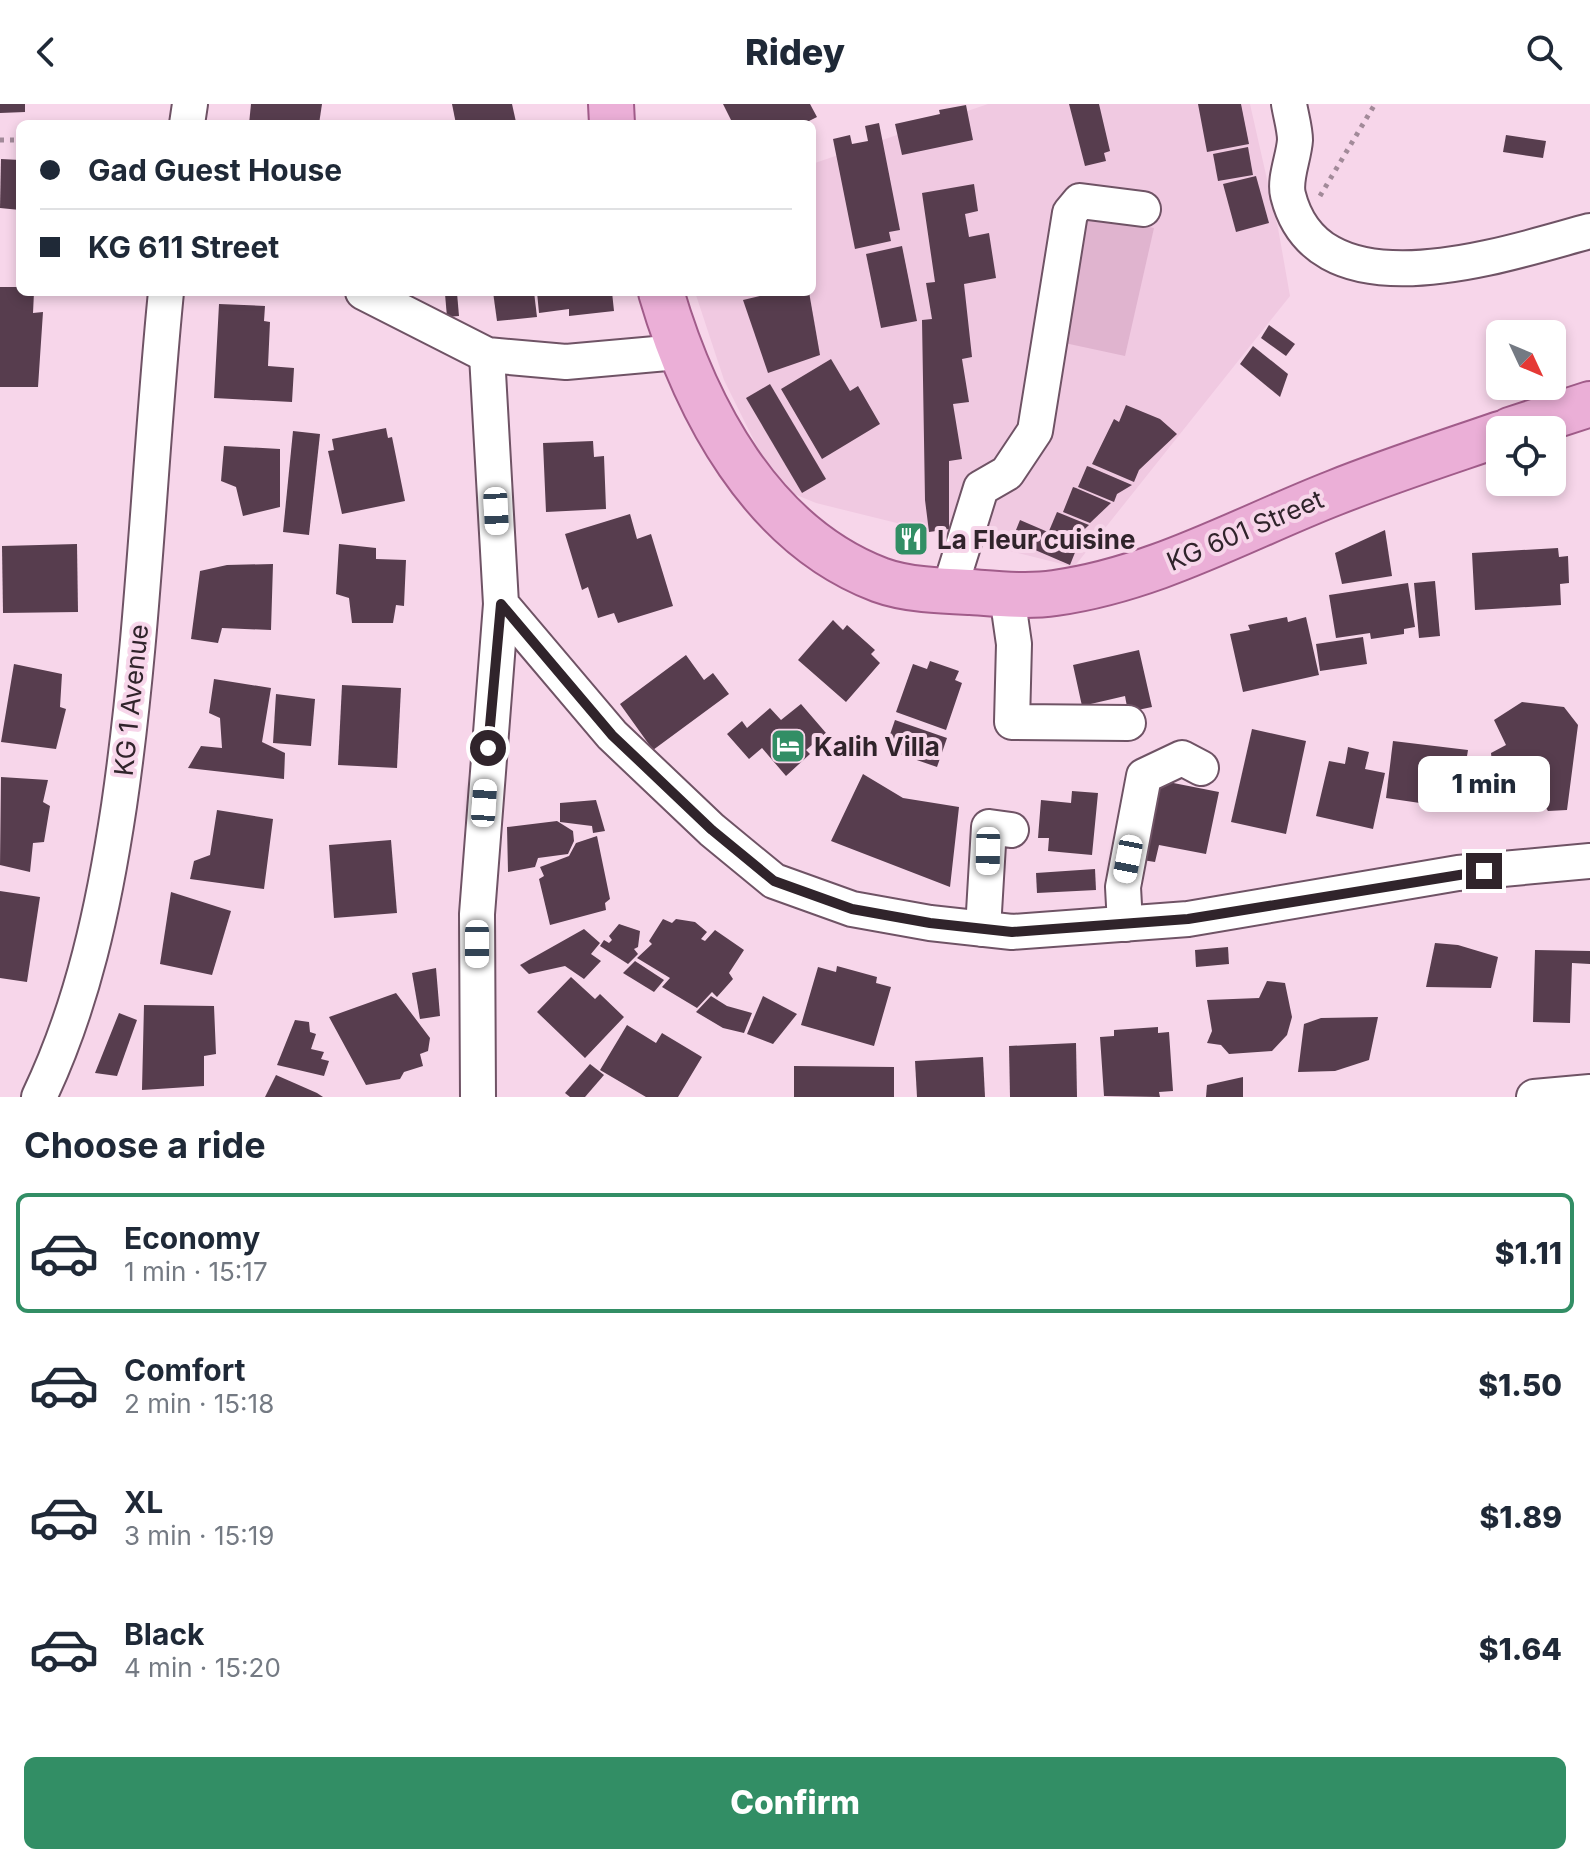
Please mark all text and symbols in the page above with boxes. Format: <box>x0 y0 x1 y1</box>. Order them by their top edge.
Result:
icon: back <box>24 30 68 74</box>
text: Ridey <box>745 30 845 74</box>
icon: search <box>1522 30 1566 74</box>
text: Gad Guest House <box>88 152 342 188</box>
text: KG 611 Street <box>88 229 279 265</box>
north arrow <box>1486 320 1566 400</box>
map controls <box>1486 320 1566 496</box>
button: locate <box>1486 416 1566 496</box>
street label: KG 601 Street <box>1162 483 1328 577</box>
car <box>483 486 509 536</box>
restaurant icon: La Fleur cuisine <box>892 520 930 558</box>
place label: La Fleur cuisine <box>937 524 1136 555</box>
street label: KG 1 Avenue <box>108 623 154 777</box>
hotel icon: Kalih Villa <box>769 727 807 765</box>
route start <box>470 730 506 766</box>
place label: Kalih Villa <box>814 731 940 762</box>
callout: 1 min <box>1418 755 1550 811</box>
text: 1 min <box>1451 768 1517 799</box>
car <box>470 778 498 828</box>
car <box>976 827 1000 875</box>
car <box>1112 833 1144 885</box>
route end <box>1466 853 1502 889</box>
car <box>465 920 489 968</box>
text: Choose a ride <box>24 1123 266 1167</box>
icon: car <box>28 1217 100 1289</box>
text: Economy <box>124 1220 260 1256</box>
text: $1.11 <box>1495 1235 1562 1271</box>
text: 1 min · 15:17 <box>124 1256 268 1287</box>
icon: car <box>28 1349 100 1421</box>
text: Comfort <box>124 1352 245 1388</box>
text: $1.50 <box>1478 1367 1562 1403</box>
text: 2 min · 15:18 <box>124 1388 274 1419</box>
icon: car <box>28 1481 100 1553</box>
text: XL <box>124 1484 163 1520</box>
text: $1.89 <box>1480 1499 1562 1535</box>
text: 3 min · 15:19 <box>124 1520 275 1551</box>
icon: car <box>28 1613 100 1685</box>
text: Black <box>124 1616 204 1652</box>
text: $1.64 <box>1479 1631 1562 1667</box>
text: 4 min · 15:20 <box>124 1652 281 1683</box>
button: Confirm <box>24 1757 1566 1849</box>

